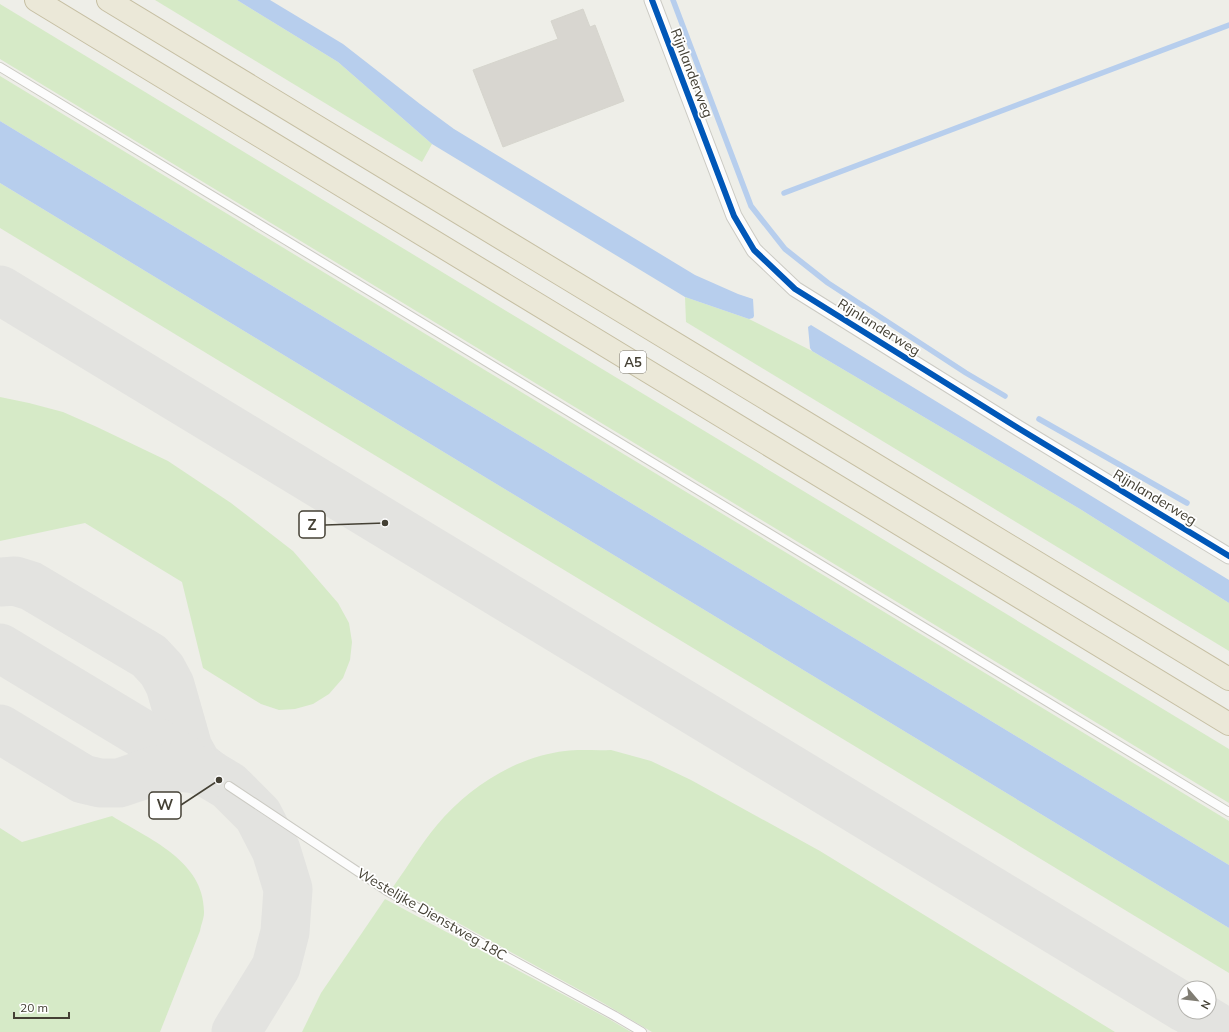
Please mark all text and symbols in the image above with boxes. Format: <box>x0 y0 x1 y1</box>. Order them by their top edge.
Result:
street label: Rijnlanderweg <box>667 26 717 120</box>
street label: Rijnlanderweg <box>834 294 924 360</box>
road number: A5 <box>620 351 646 373</box>
street label: Rijnlanderweg <box>1110 465 1200 529</box>
callout: Z <box>299 511 325 538</box>
text: Z <box>307 515 317 534</box>
callout: W <box>149 792 181 819</box>
text: W <box>157 795 174 814</box>
street label: Westelijke Dienstweg 18C <box>354 864 510 964</box>
north arrow <box>1177 980 1217 1020</box>
scale bar <box>14 994 69 1020</box>
text: N <box>1198 998 1214 1012</box>
text: 20 m <box>20 1000 48 1015</box>

